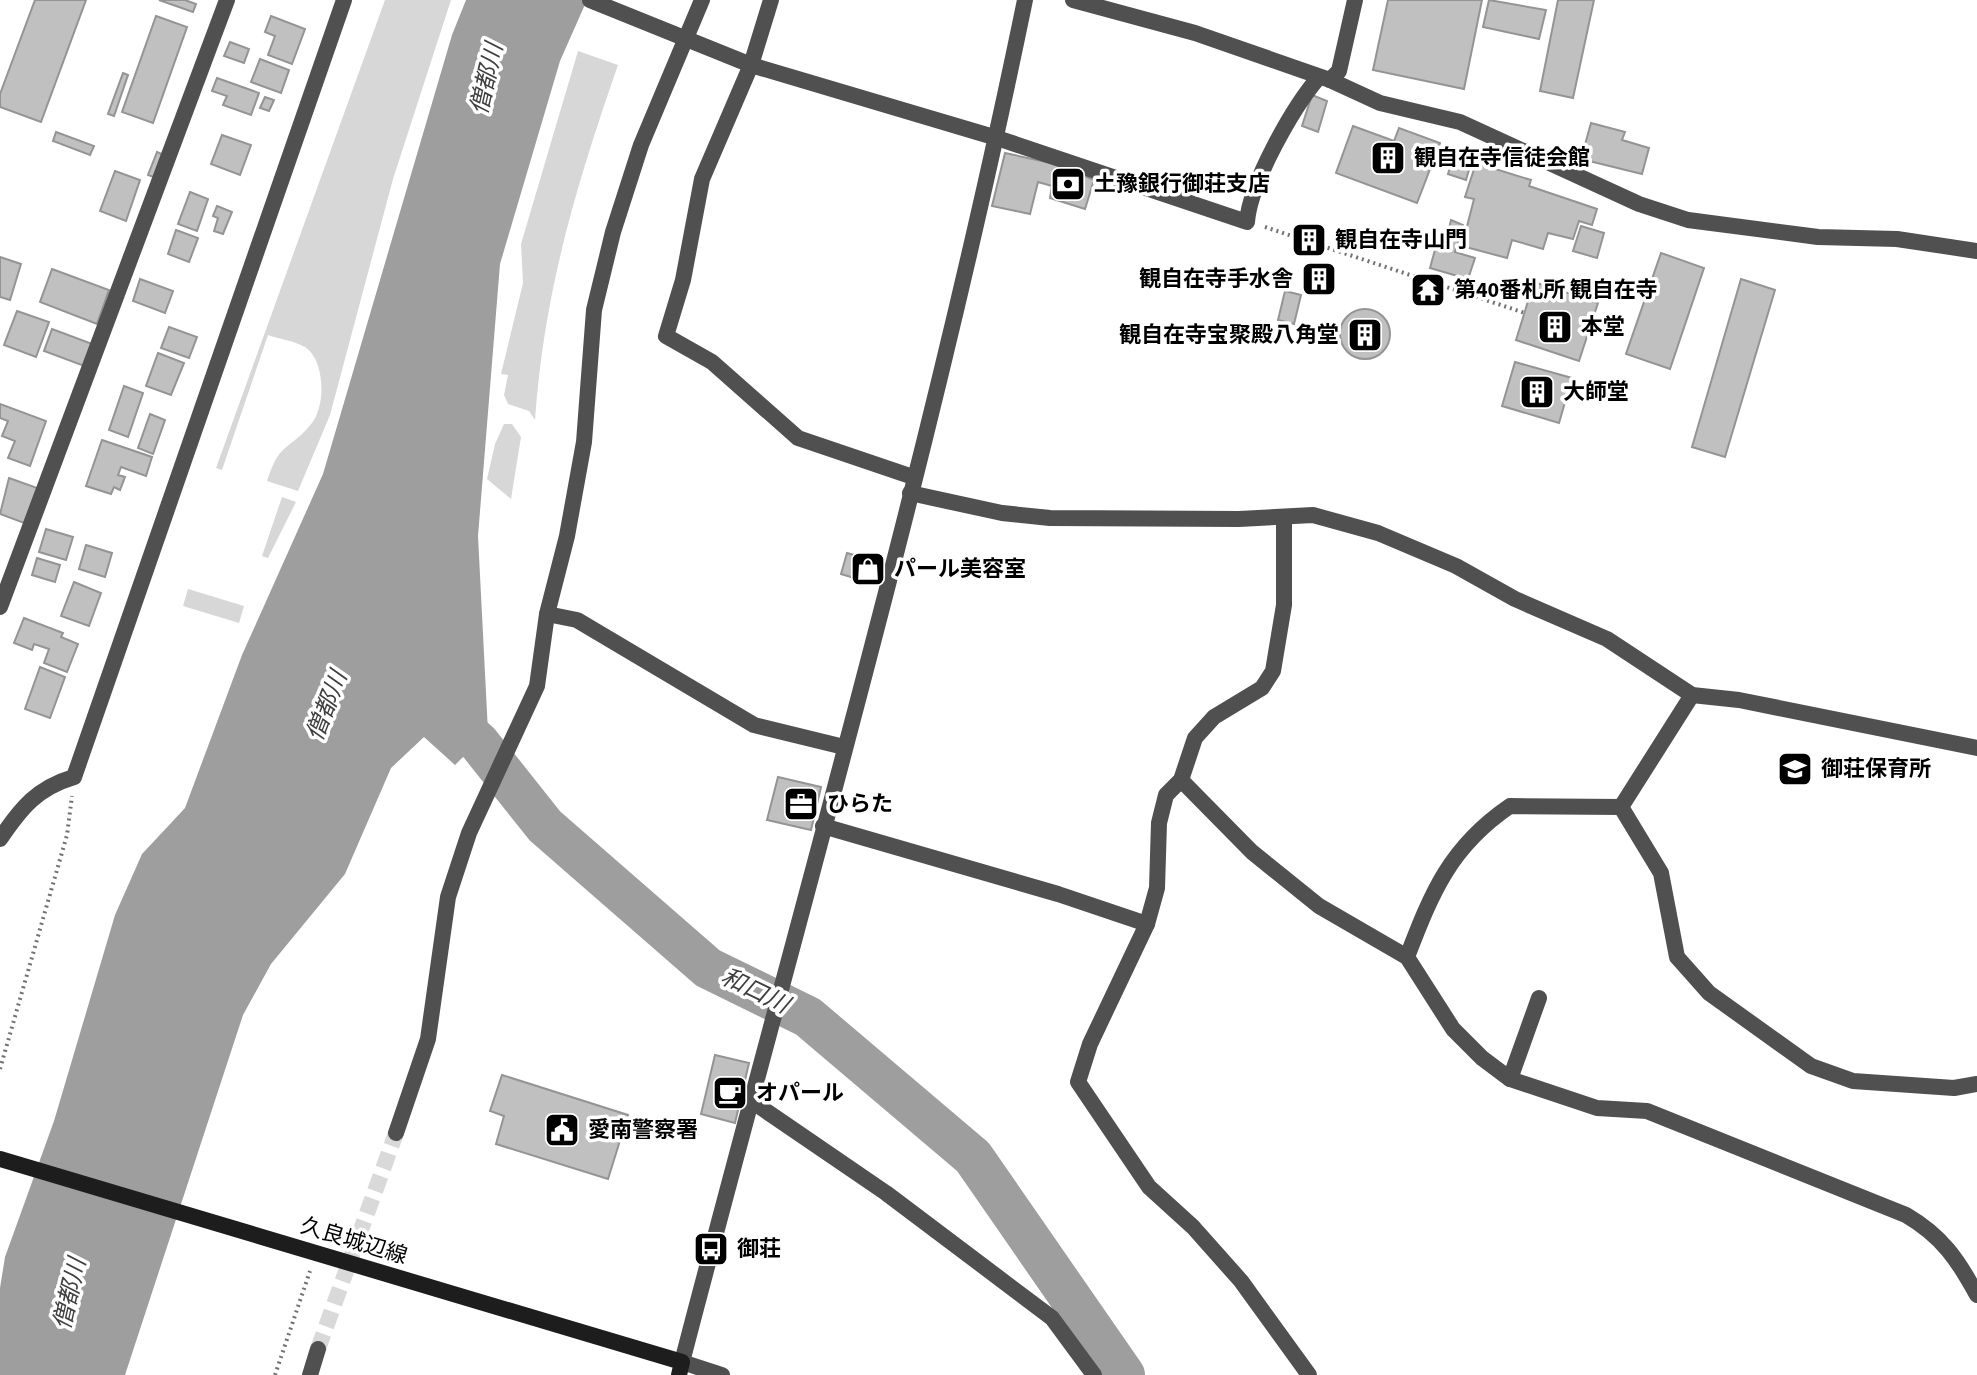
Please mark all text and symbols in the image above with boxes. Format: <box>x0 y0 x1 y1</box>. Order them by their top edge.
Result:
water label: 僧都川 <box>462 37 513 118</box>
building icon: 観自在寺信徒会館 <box>1369 139 1407 177</box>
place label: 観自在寺信徒会館 <box>1414 142 1590 174</box>
bank icon: 土豫銀行御荘支店 <box>1049 165 1087 203</box>
place label: 土豫銀行御荘支店 <box>1094 168 1270 200</box>
building icon: 観自在寺山門 <box>1290 221 1328 259</box>
place label: 観自在寺山門 <box>1335 224 1467 256</box>
building icon: 観自在寺手水舎 <box>1300 260 1338 298</box>
place label: 観自在寺手水舎 <box>1139 263 1293 295</box>
temple icon: 第40番札所 観自在寺 <box>1409 271 1447 309</box>
place label: 第40番札所 観自在寺 <box>1454 274 1658 306</box>
building icon: 本堂 <box>1536 308 1574 346</box>
place label: 本堂 <box>1581 311 1625 343</box>
building icon: 観自在寺宝聚殿八角堂 <box>1346 316 1384 354</box>
place label: 観自在寺宝聚殿八角堂 <box>1119 319 1339 351</box>
building icon: 大師堂 <box>1518 373 1556 411</box>
place label: 大師堂 <box>1563 376 1629 408</box>
shop icon: パール美容室 <box>849 550 887 588</box>
place label: パール美容室 <box>894 553 1026 585</box>
water label: 僧都川 <box>298 663 357 746</box>
school or university icon: 御荘保育所 <box>1776 750 1814 788</box>
place label: 御荘保育所 <box>1821 753 1931 785</box>
office icon: ひらた <box>782 785 820 823</box>
place label: ひらた <box>827 788 893 820</box>
water label: 和口川 <box>715 959 798 1024</box>
cafe icon: オパール <box>711 1074 749 1112</box>
place label: オパール <box>756 1077 844 1109</box>
public building icon: 愛南警察署 <box>543 1111 581 1149</box>
place label: 愛南警察署 <box>588 1114 698 1146</box>
street label: 久良城辺線 <box>297 1210 411 1272</box>
bus stop icon: 御荘 <box>692 1230 730 1268</box>
place label: 御荘 <box>737 1233 781 1265</box>
water label: 僧都川 <box>45 1252 96 1333</box>

